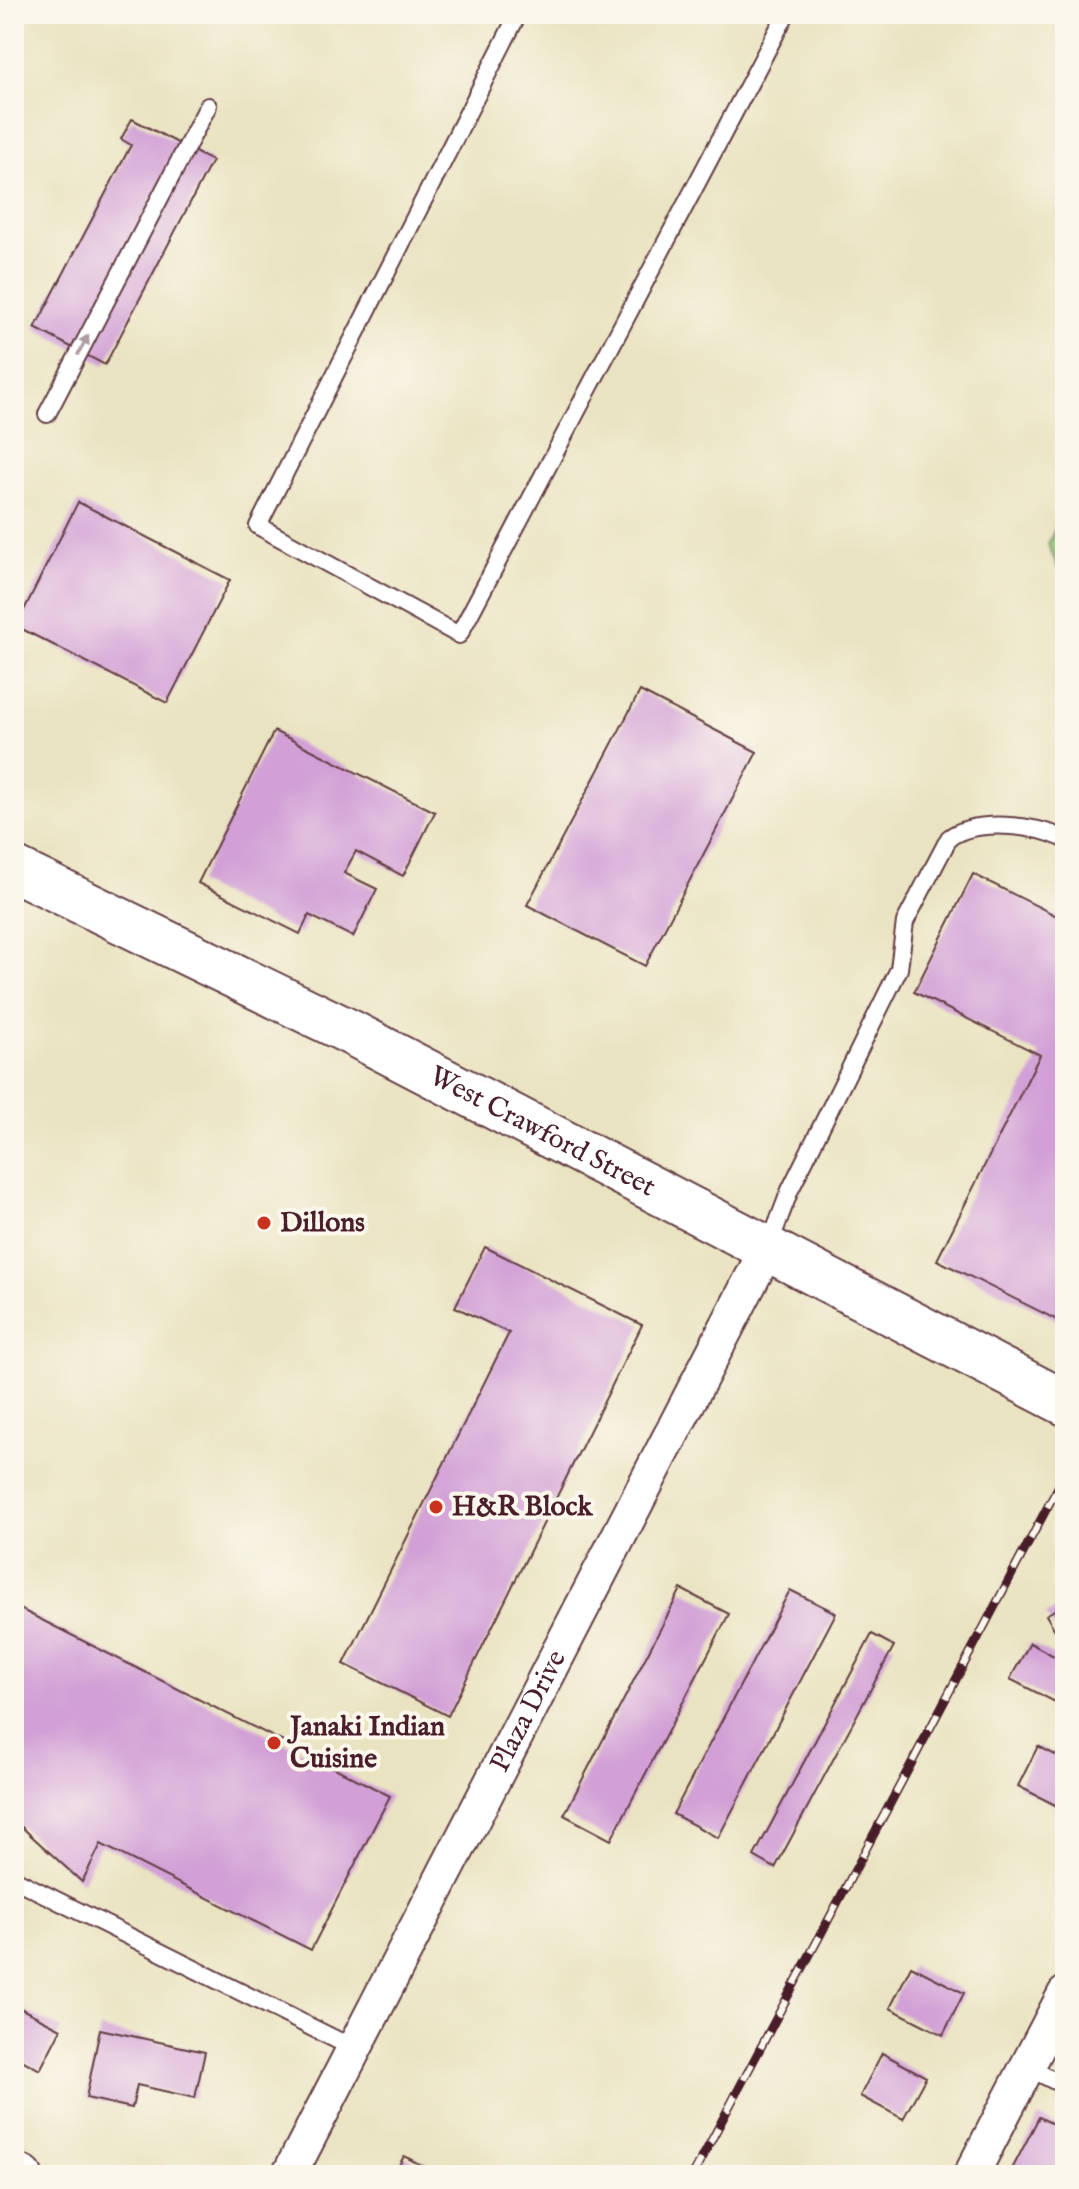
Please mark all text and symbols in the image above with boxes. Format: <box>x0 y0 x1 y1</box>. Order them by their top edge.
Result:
one-way arrow <box>76 333 89 356</box>
street label: West Crawford Street <box>423 1059 662 1205</box>
place label: Dillons <box>280 1206 365 1241</box>
marker: Dillons <box>255 1214 273 1232</box>
place label: H&R Block <box>452 1490 594 1525</box>
marker: H&R Block <box>427 1498 445 1516</box>
street label: Plaza Drive <box>483 1644 574 1778</box>
place label: Janaki Indian Cuisine <box>286 1710 445 1777</box>
marker: Janaki Indian Cuisine <box>265 1734 283 1752</box>

